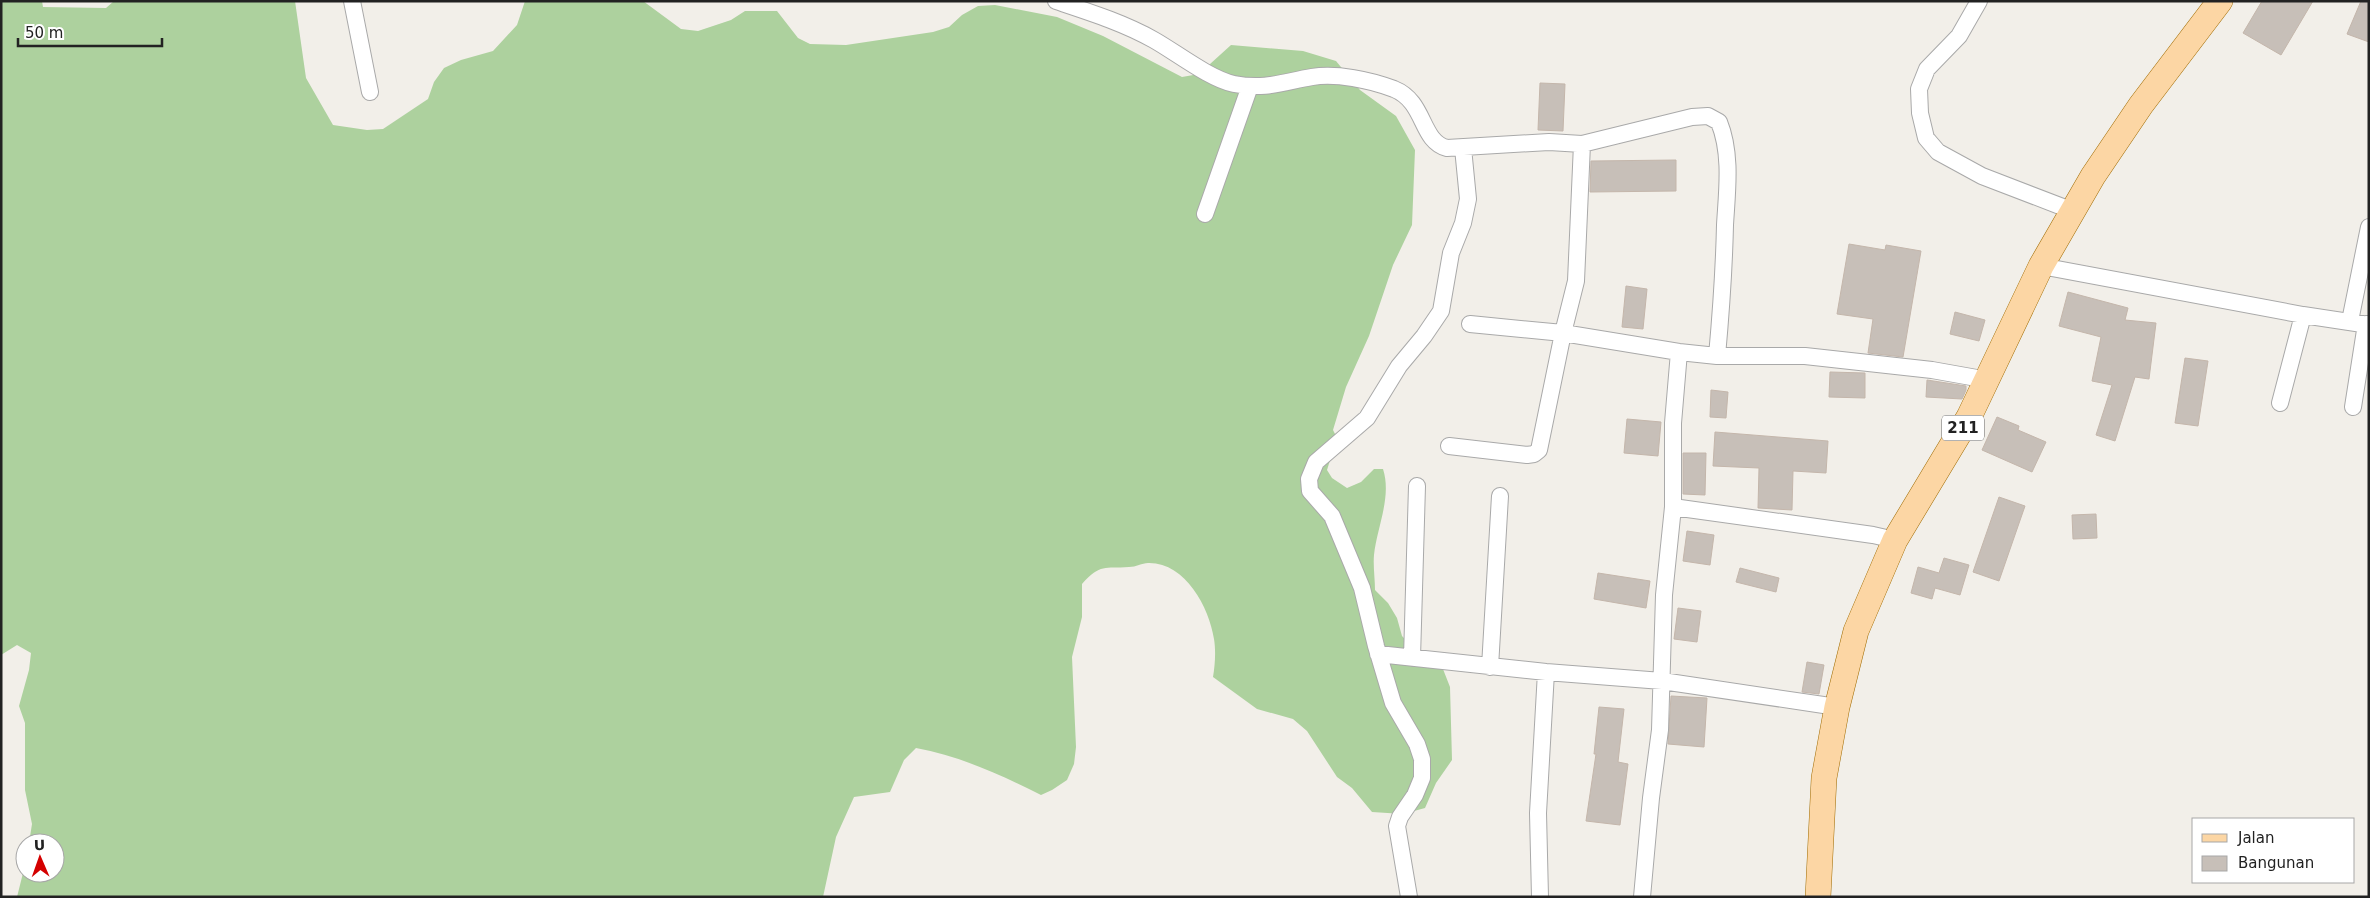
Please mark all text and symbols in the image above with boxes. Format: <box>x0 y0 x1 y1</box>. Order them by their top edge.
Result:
scale bar <box>18 15 161 47</box>
text: 50 m <box>25 24 63 42</box>
road number: 211 <box>1942 416 1984 440</box>
legend <box>2192 818 2355 883</box>
text: Jalan <box>2237 829 2274 847</box>
north arrow <box>15 833 65 883</box>
text: U <box>34 837 46 853</box>
text: Bangunan <box>2238 854 2314 872</box>

